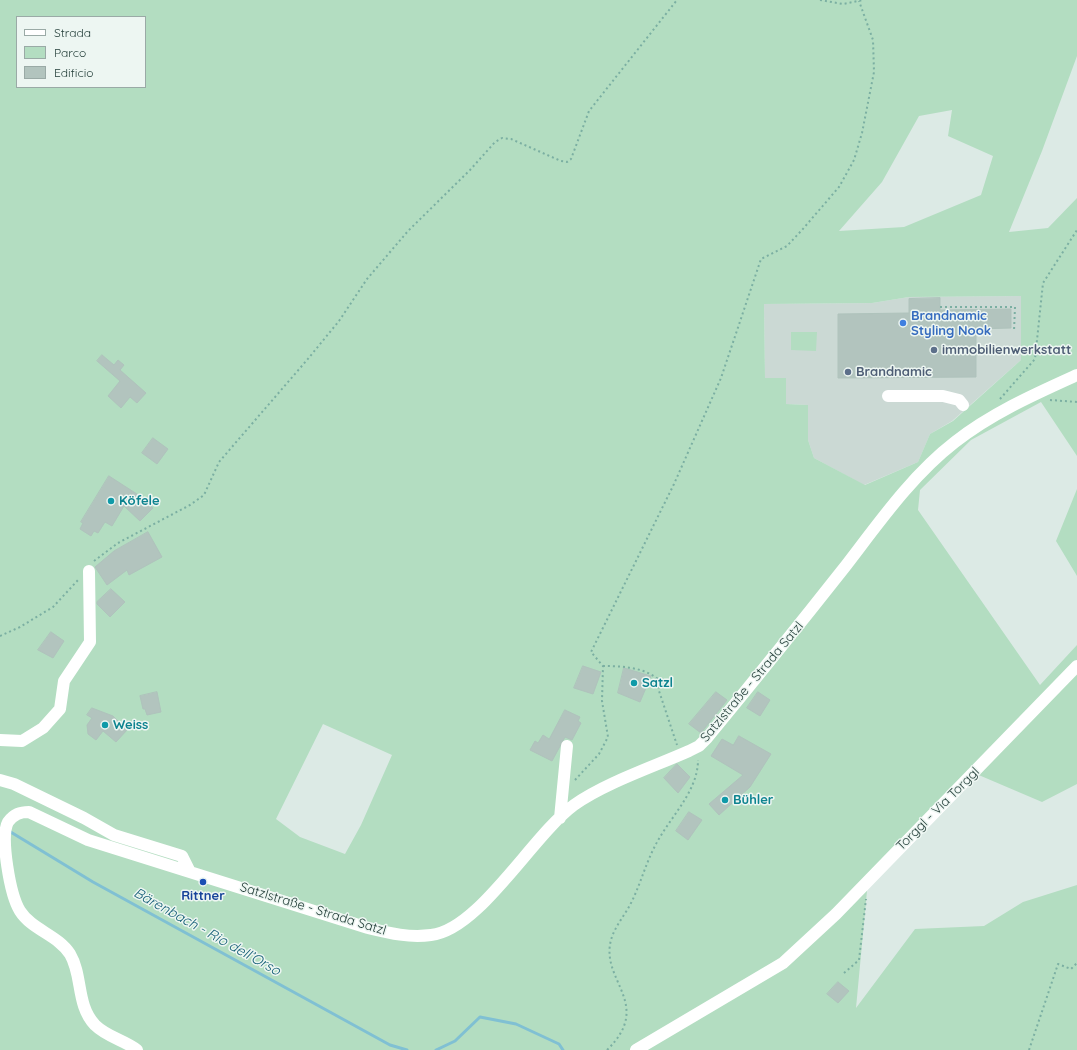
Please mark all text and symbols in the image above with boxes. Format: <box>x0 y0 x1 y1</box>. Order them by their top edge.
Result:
legend <box>16 16 146 88</box>
text: Strada <box>54 25 91 40</box>
text: Parco <box>54 45 86 60</box>
text: Edificio <box>54 65 94 80</box>
place label: Brandnamic Styling Nook <box>911 308 991 339</box>
marker: Brandnamic Styling Nook <box>898 318 908 328</box>
place label: immobilienwerkstatt <box>942 342 1071 358</box>
marker: immobilienwerkstatt <box>929 345 939 355</box>
place label: Brandnamic <box>856 364 932 380</box>
marker: Brandnamic <box>843 367 853 377</box>
place label: Köfele <box>119 493 160 509</box>
marker: Köfele <box>106 496 116 506</box>
street label: Satzlstraße - Strada Satzl <box>697 619 807 745</box>
place label: Satzl <box>642 675 673 691</box>
marker: Satzl <box>629 678 639 688</box>
place label: Weiss <box>113 717 148 733</box>
marker: Weiss <box>100 720 110 730</box>
street label: Torggl - Via Torggl <box>893 764 983 854</box>
place label: Bühler <box>733 792 773 808</box>
marker: Bühler <box>720 795 730 805</box>
marker: Rittner <box>198 877 208 887</box>
street label: Satzlstraße - Strada Satzl <box>238 879 388 939</box>
water label: Bärenbach - Rio dell’Orso <box>131 885 283 979</box>
place label: Rittner <box>181 888 225 904</box>

